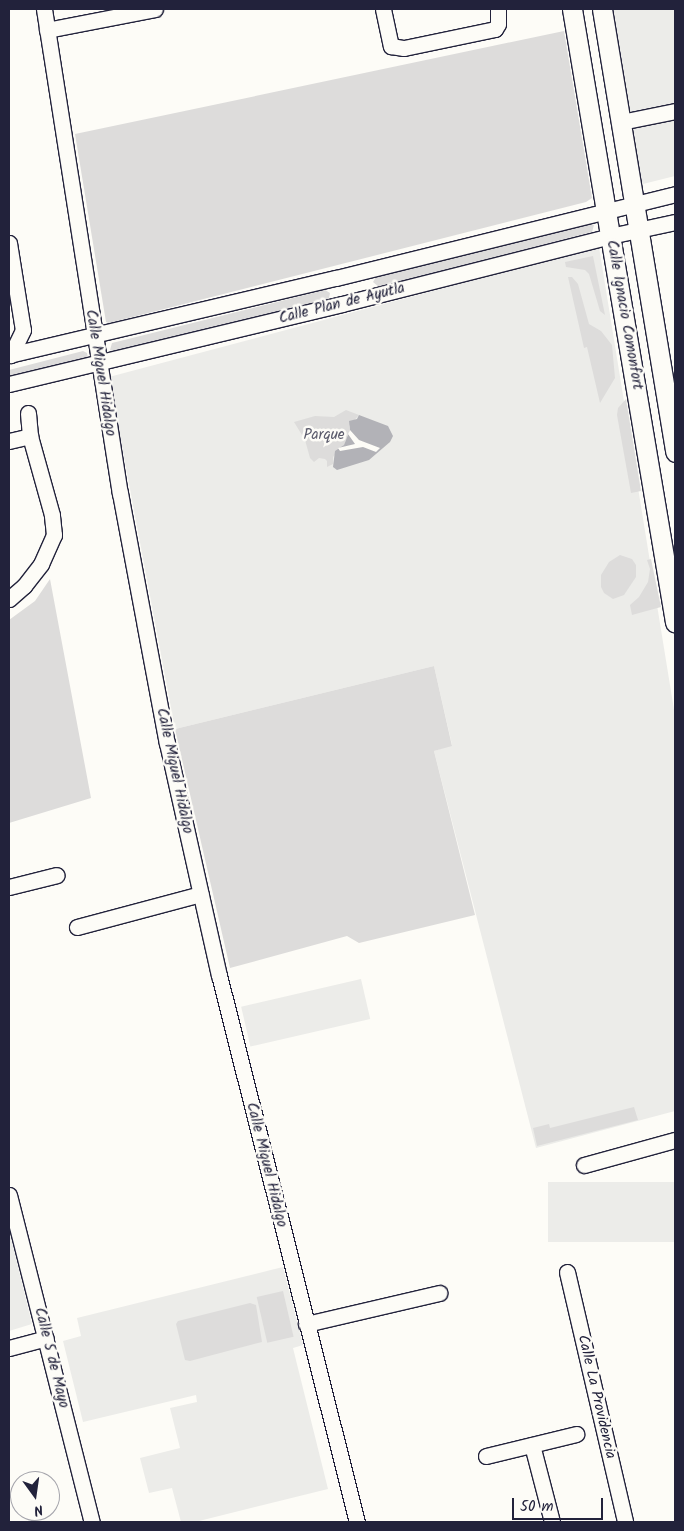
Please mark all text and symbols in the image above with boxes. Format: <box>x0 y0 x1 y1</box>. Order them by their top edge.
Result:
street label: Calle Ignacio Comonfort <box>602 239 646 391</box>
street label: Calle Plan de Ayutla <box>277 280 407 328</box>
street label: Calle Miguel Hidalgo <box>81 308 119 438</box>
park label: Parque <box>303 427 345 445</box>
street label: Calle Miguel Hidalgo <box>152 707 196 835</box>
street label: Calle Miguel Hidalgo <box>242 1101 290 1229</box>
street label: Calle 5 de Mayo <box>30 1306 72 1410</box>
street label: Calle La Providencia <box>573 1333 619 1461</box>
north arrow <box>10 1471 60 1521</box>
scale bar <box>514 1488 605 1520</box>
text: 50 m <box>520 1495 554 1519</box>
text: N <box>31 1498 45 1521</box>

